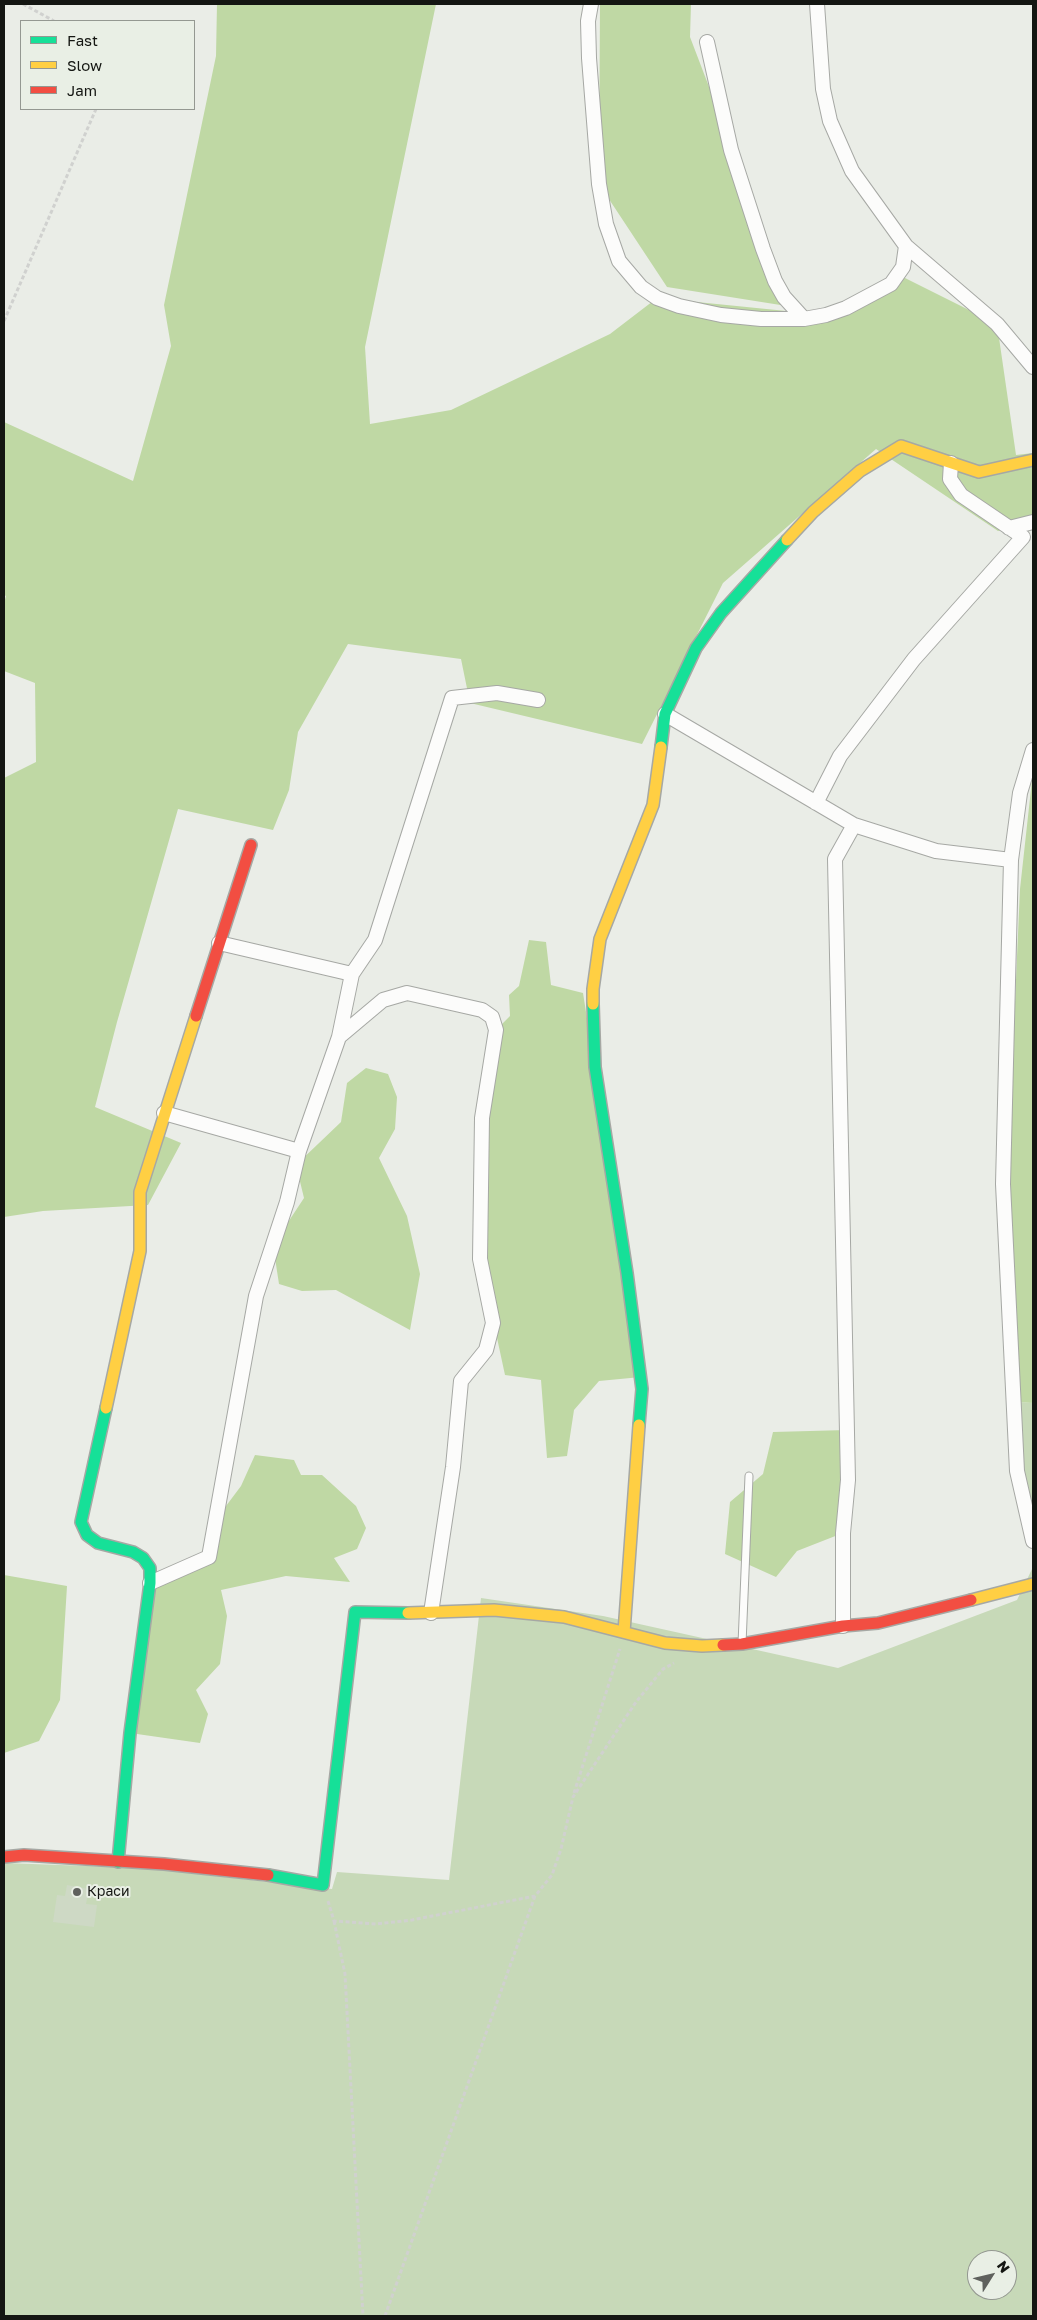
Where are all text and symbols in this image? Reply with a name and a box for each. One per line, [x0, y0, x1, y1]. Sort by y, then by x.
legend [20, 20, 195, 110]
text: Fast [67, 31, 98, 49]
text: Slow [67, 56, 102, 74]
text: Jam [67, 81, 97, 99]
place label: Краси [87, 1884, 129, 1900]
marker: Краси [71, 1886, 83, 1898]
north arrow [967, 2250, 1017, 2300]
text: N [994, 2257, 1014, 2276]

